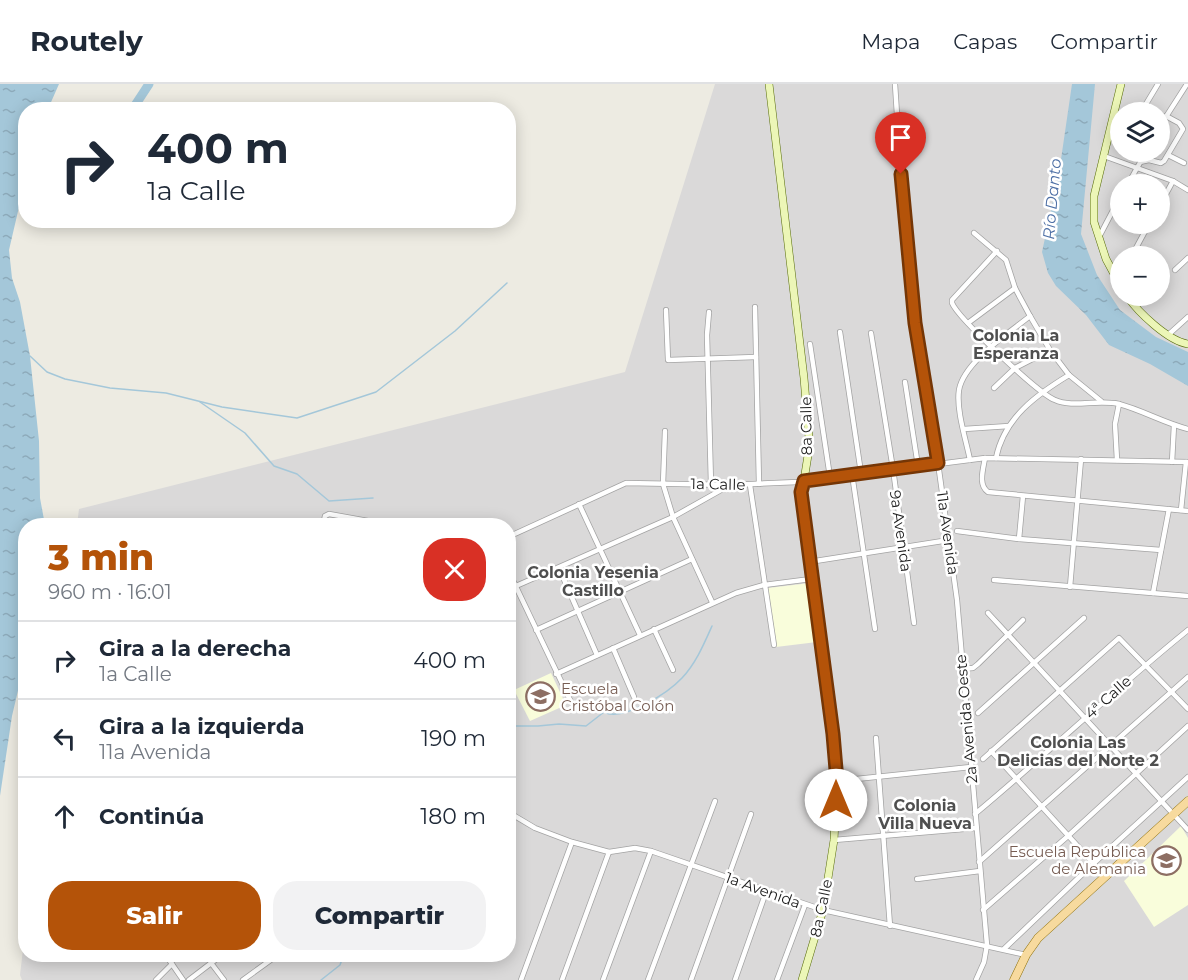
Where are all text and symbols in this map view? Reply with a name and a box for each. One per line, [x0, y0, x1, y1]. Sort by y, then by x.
text: Routely [30, 24, 143, 58]
text: Mapa [861, 29, 920, 54]
text: Capas [953, 29, 1017, 54]
text: Compartir [1050, 29, 1158, 54]
map controls [1110, 102, 1170, 306]
button: layers [1110, 102, 1170, 162]
pin [875, 112, 926, 174]
icon: arrive [884, 121, 917, 154]
text: 400 m [147, 122, 289, 174]
icon: right [48, 126, 126, 204]
water label: Río Danto [1039, 158, 1065, 240]
text: 1a Calle [147, 174, 245, 207]
button: + [1110, 174, 1170, 234]
button: − [1110, 246, 1170, 306]
district label: Colonia La Esperanza [973, 326, 1059, 363]
street label: 8a Calle [796, 396, 816, 456]
street label: 1a Calle [690, 474, 746, 494]
street label: 9a Avenida [886, 489, 916, 573]
street label: 11a Avenida [933, 490, 963, 576]
text: 3 min [48, 535, 154, 579]
button: close [423, 538, 486, 601]
district label: Colonia Yesenia Castillo [527, 563, 659, 600]
text: 960 m · 16:01 [48, 580, 172, 604]
text: Gira a la derecha [99, 635, 291, 662]
icon: right [48, 644, 81, 677]
text: 400 m [413, 647, 486, 674]
street label: 2a Avenida Oeste [951, 654, 981, 784]
text: 1a Calle [99, 662, 172, 686]
street label: 4ª Calle [1081, 671, 1135, 723]
place label: Escuela Cristóbal Colón [561, 679, 674, 715]
school or university icon: Escuela Cristóbal Colón [524, 681, 556, 713]
text: Gira a la izquierda [99, 713, 305, 740]
icon: left [48, 722, 81, 755]
text: 190 m [421, 725, 486, 752]
district label: Colonia Las Delicias del Norte 2 [997, 733, 1159, 770]
text: 11a Avenida [99, 740, 211, 764]
position arrow [804, 768, 868, 832]
district label: Colonia Villa Nueva [877, 796, 972, 833]
icon: ahead [48, 800, 81, 833]
text: Continúa [99, 803, 204, 830]
text: 180 m [420, 803, 486, 830]
place label: Escuela República de Alemania [1009, 842, 1146, 878]
school or university icon: Escuela República de Alemania [1151, 844, 1183, 876]
street label: 1a Avenida [723, 868, 803, 912]
street label: 8a Calle [806, 877, 836, 939]
button: Salir [48, 881, 261, 950]
button: Compartir [273, 881, 486, 950]

